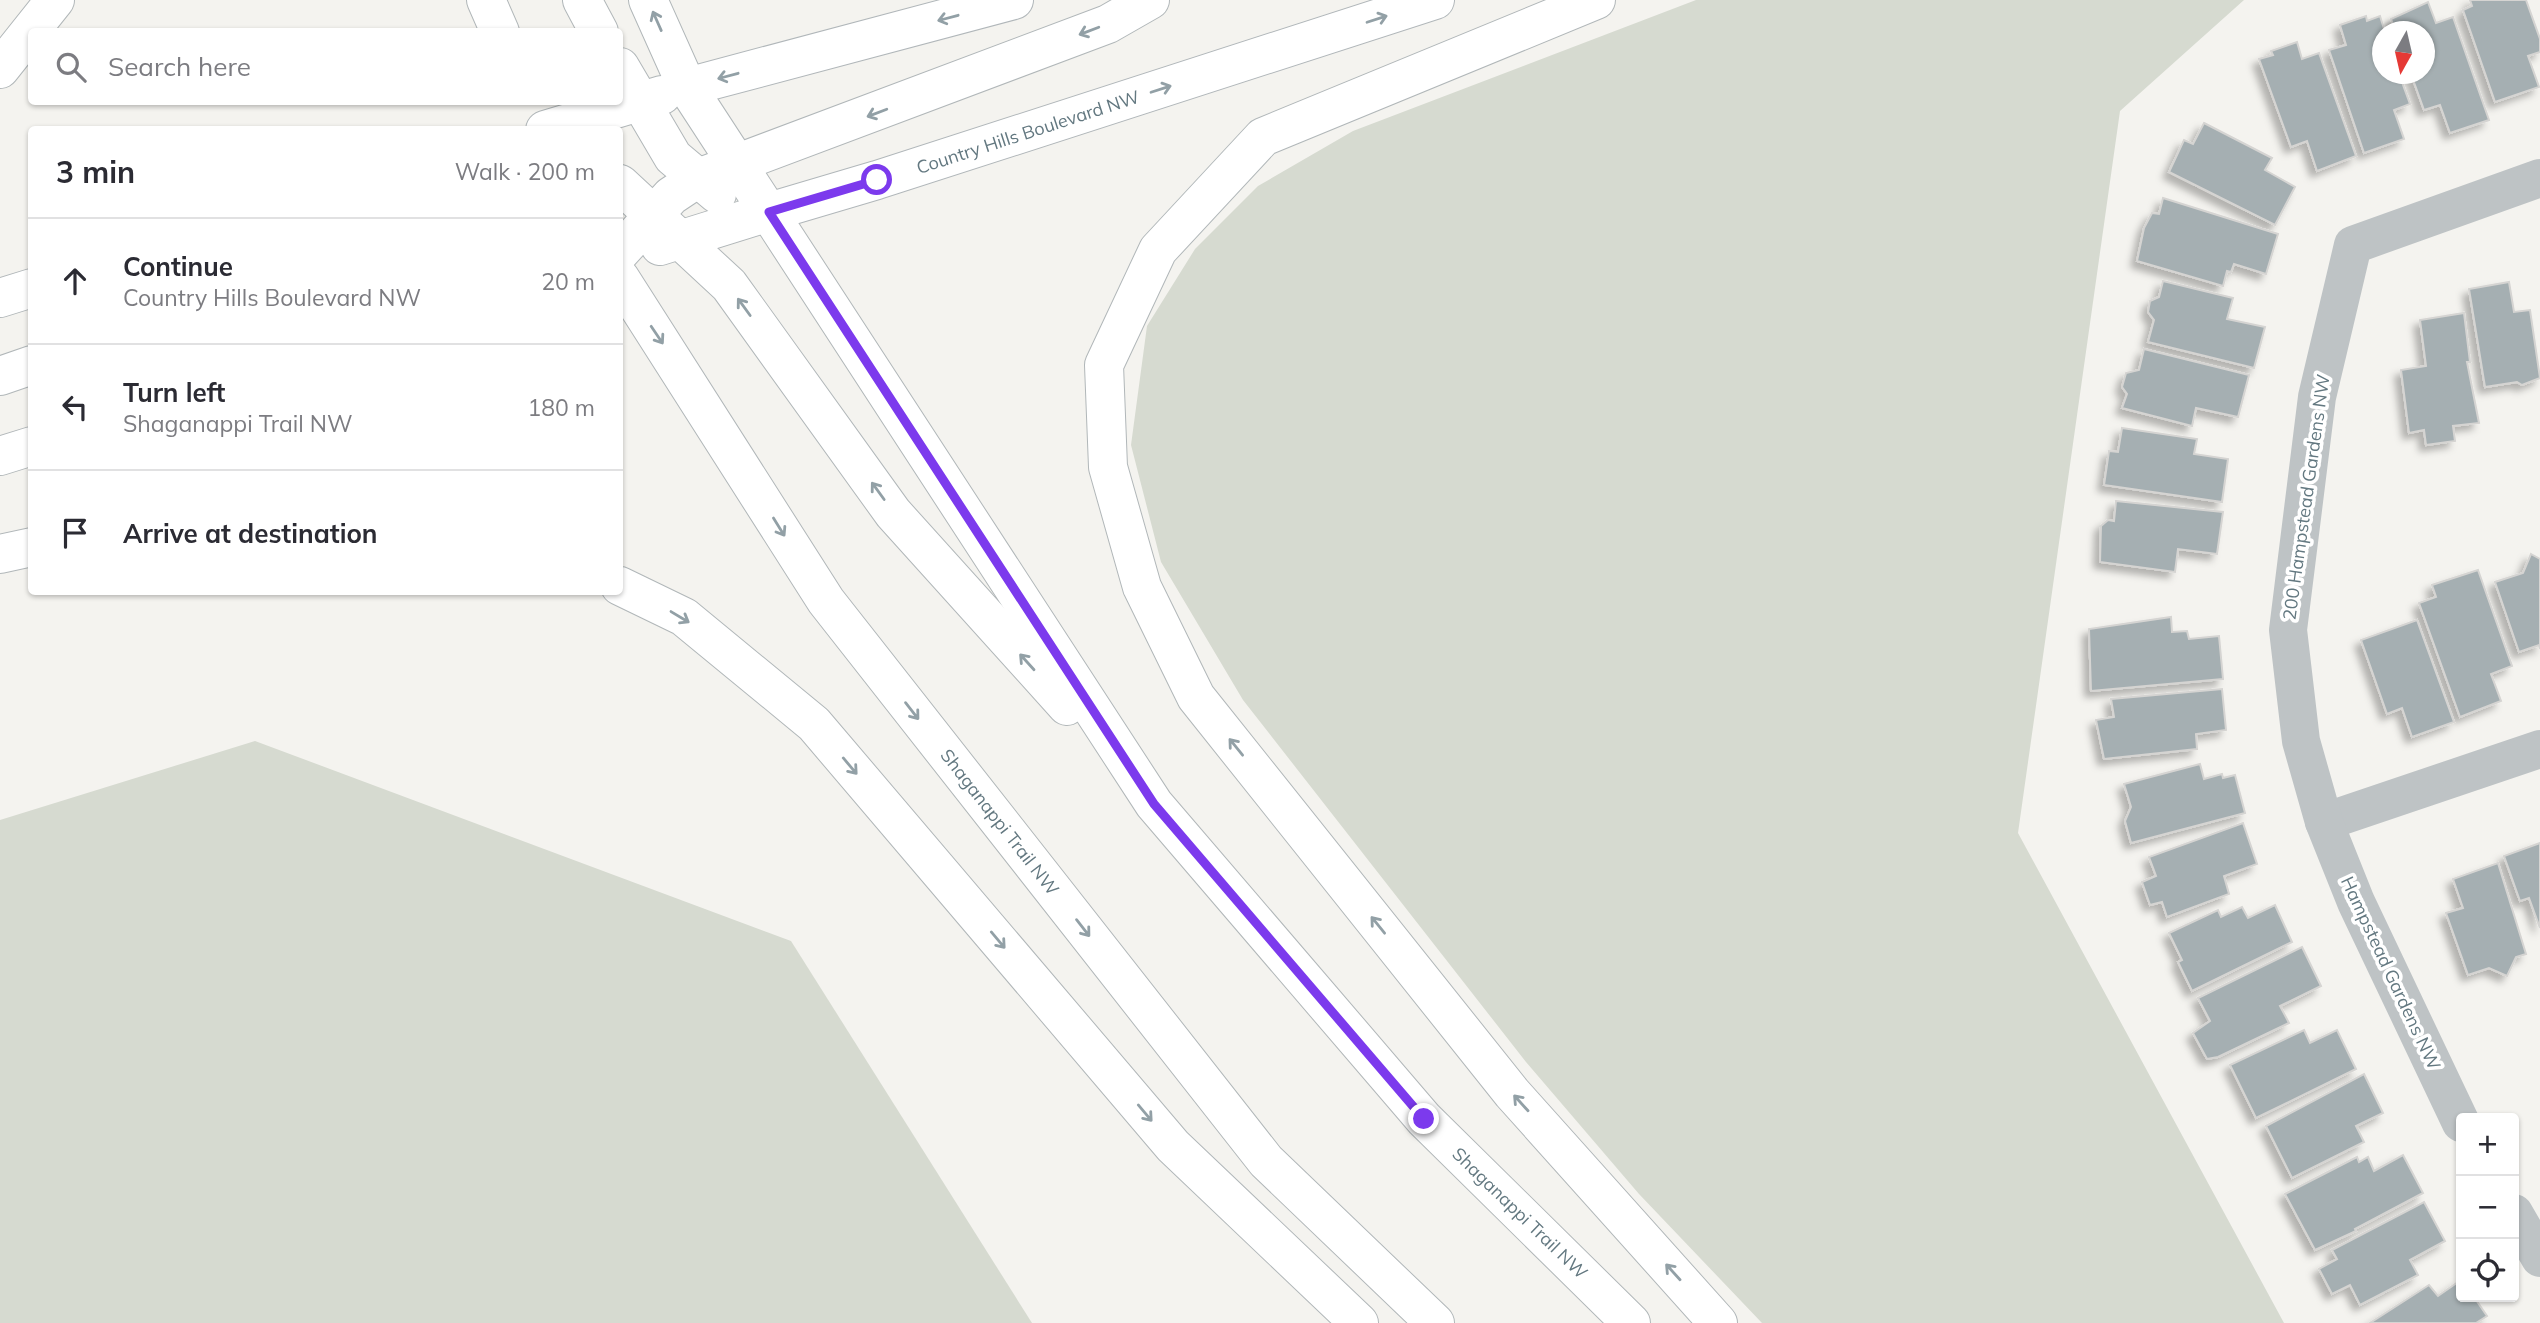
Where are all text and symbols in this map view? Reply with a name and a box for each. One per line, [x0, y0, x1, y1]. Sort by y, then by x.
one-way arrow [650, 11, 664, 32]
one-way arrow [1366, 11, 1388, 24]
one-way arrow [937, 12, 959, 25]
north arrow [2372, 21, 2435, 84]
one-way arrow [1079, 26, 1101, 39]
search box [28, 28, 623, 105]
icon: search [52, 48, 90, 86]
text: Search here [108, 50, 251, 83]
one-way arrow [717, 70, 740, 83]
one-way arrow [1149, 81, 1171, 94]
street label: Country Hills Boulevard NW [914, 85, 1142, 179]
one-way arrow [866, 107, 888, 120]
text: 3 min [56, 153, 135, 191]
text: Walk · 200 m [455, 157, 595, 186]
route start [861, 164, 892, 195]
text: Continue [123, 250, 233, 283]
icon: ahead [56, 262, 94, 300]
text: 20 m [541, 267, 595, 296]
text: Country Hills Boulevard NW [123, 283, 421, 312]
one-way arrow [737, 298, 752, 317]
one-way arrow [651, 324, 665, 344]
street label: 200 Hampstead Gardens NW [2277, 373, 2335, 621]
text: Turn left [123, 376, 225, 409]
icon: left [56, 388, 94, 426]
text: 180 m [527, 393, 595, 422]
text: Shaganappi Trail NW [123, 409, 353, 438]
one-way arrow [870, 482, 885, 501]
icon: arrive [56, 514, 94, 552]
one-way arrow [773, 516, 787, 536]
text: Arrive at destination [123, 517, 378, 550]
one-way arrow [670, 610, 690, 624]
one-way arrow [1019, 654, 1035, 672]
one-way arrow [905, 701, 920, 719]
one-way arrow [1229, 739, 1244, 757]
street label: Shaganappi Trail NW [936, 744, 1064, 900]
one-way arrow [842, 757, 858, 775]
street label: Hampstead Gardens NW [2336, 873, 2446, 1073]
one-way arrow [1371, 917, 1386, 935]
one-way arrow [1076, 919, 1091, 937]
one-way arrow [990, 930, 1006, 948]
one-way arrow [1513, 1094, 1529, 1112]
route end [1408, 1103, 1439, 1134]
one-way arrow [1137, 1104, 1153, 1122]
map controls [2456, 1113, 2519, 1302]
button: + [2456, 1113, 2519, 1176]
street label: Shaganappi Trail NW [1447, 1142, 1593, 1284]
button: − [2456, 1176, 2519, 1239]
button: locate [2456, 1239, 2519, 1302]
one-way arrow [1664, 1264, 1681, 1281]

